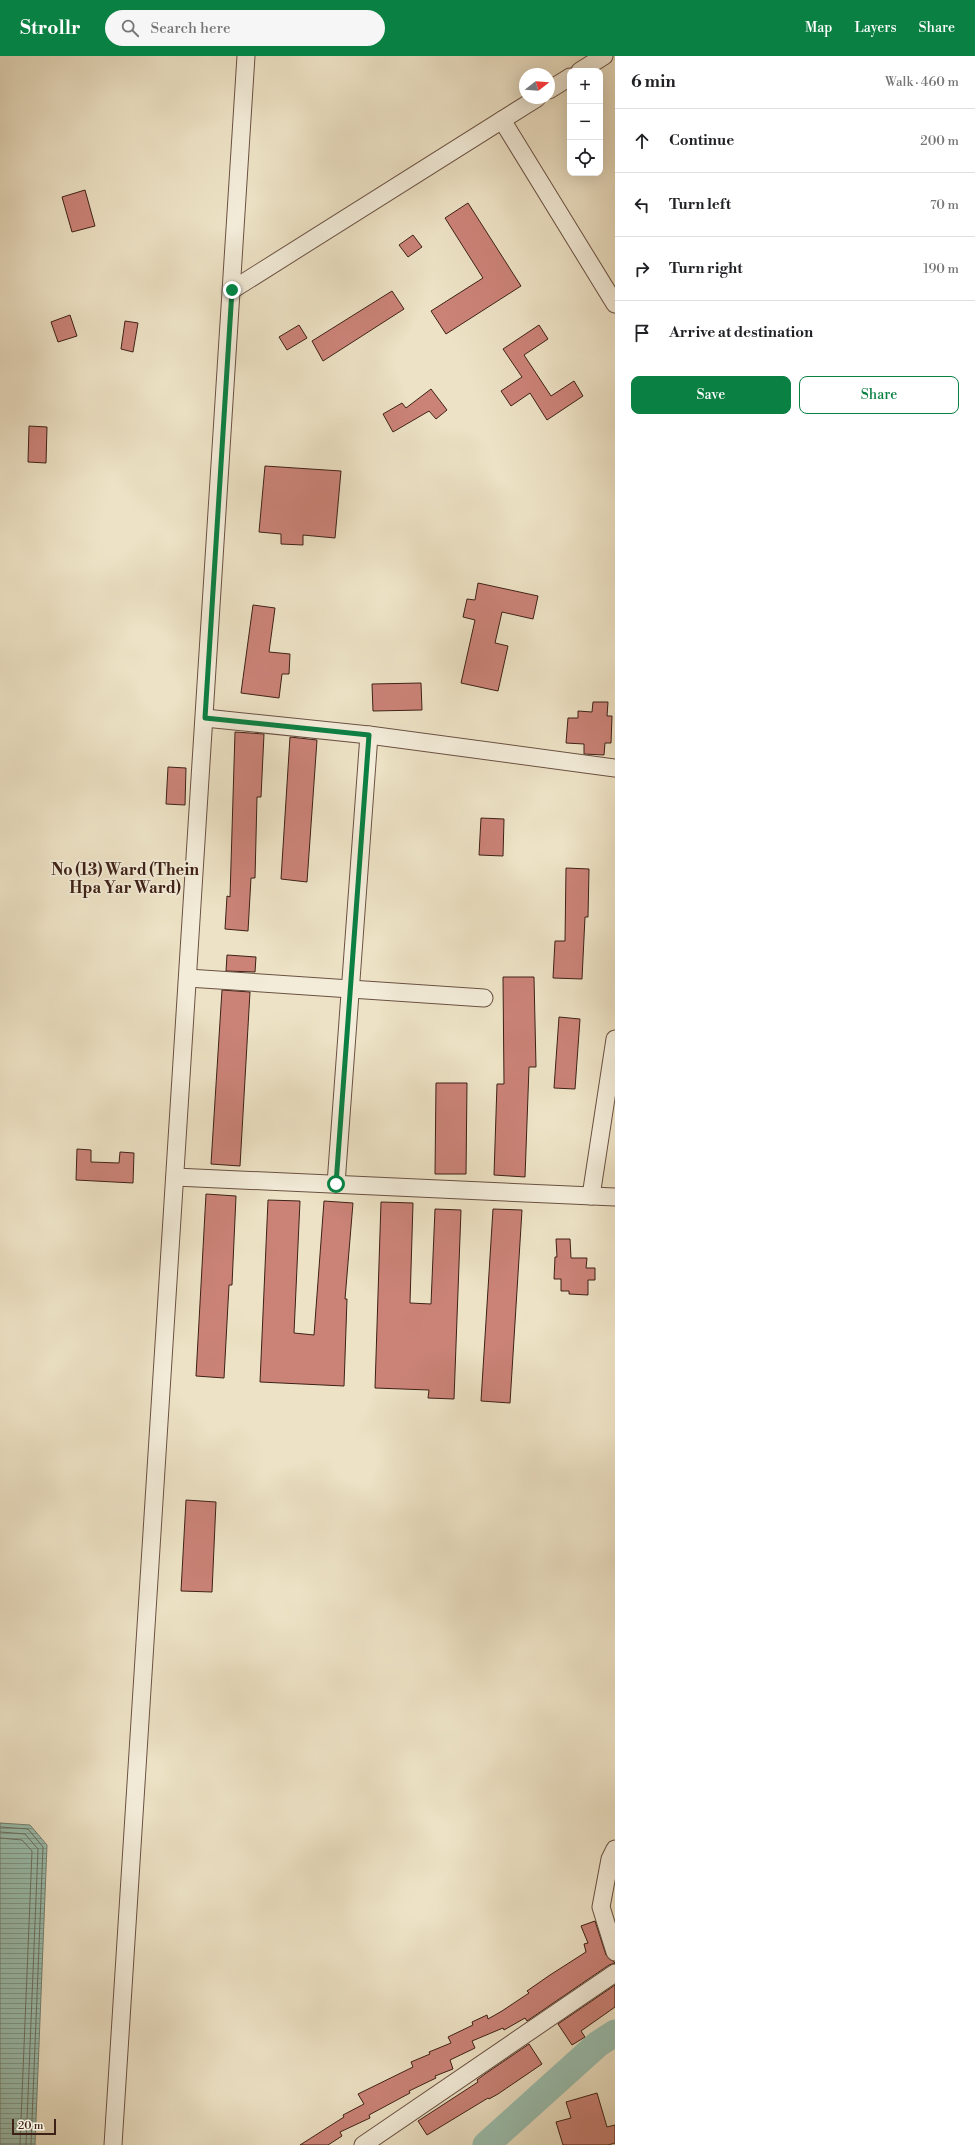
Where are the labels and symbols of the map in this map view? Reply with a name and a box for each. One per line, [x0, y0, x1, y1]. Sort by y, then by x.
north arrow [519, 68, 555, 104]
route end [223, 281, 241, 299]
district label: No (13) Ward (Thein Hpa Yar Ward) [51, 860, 199, 898]
route start [327, 1175, 345, 1193]
scale bar [12, 2117, 56, 2136]

